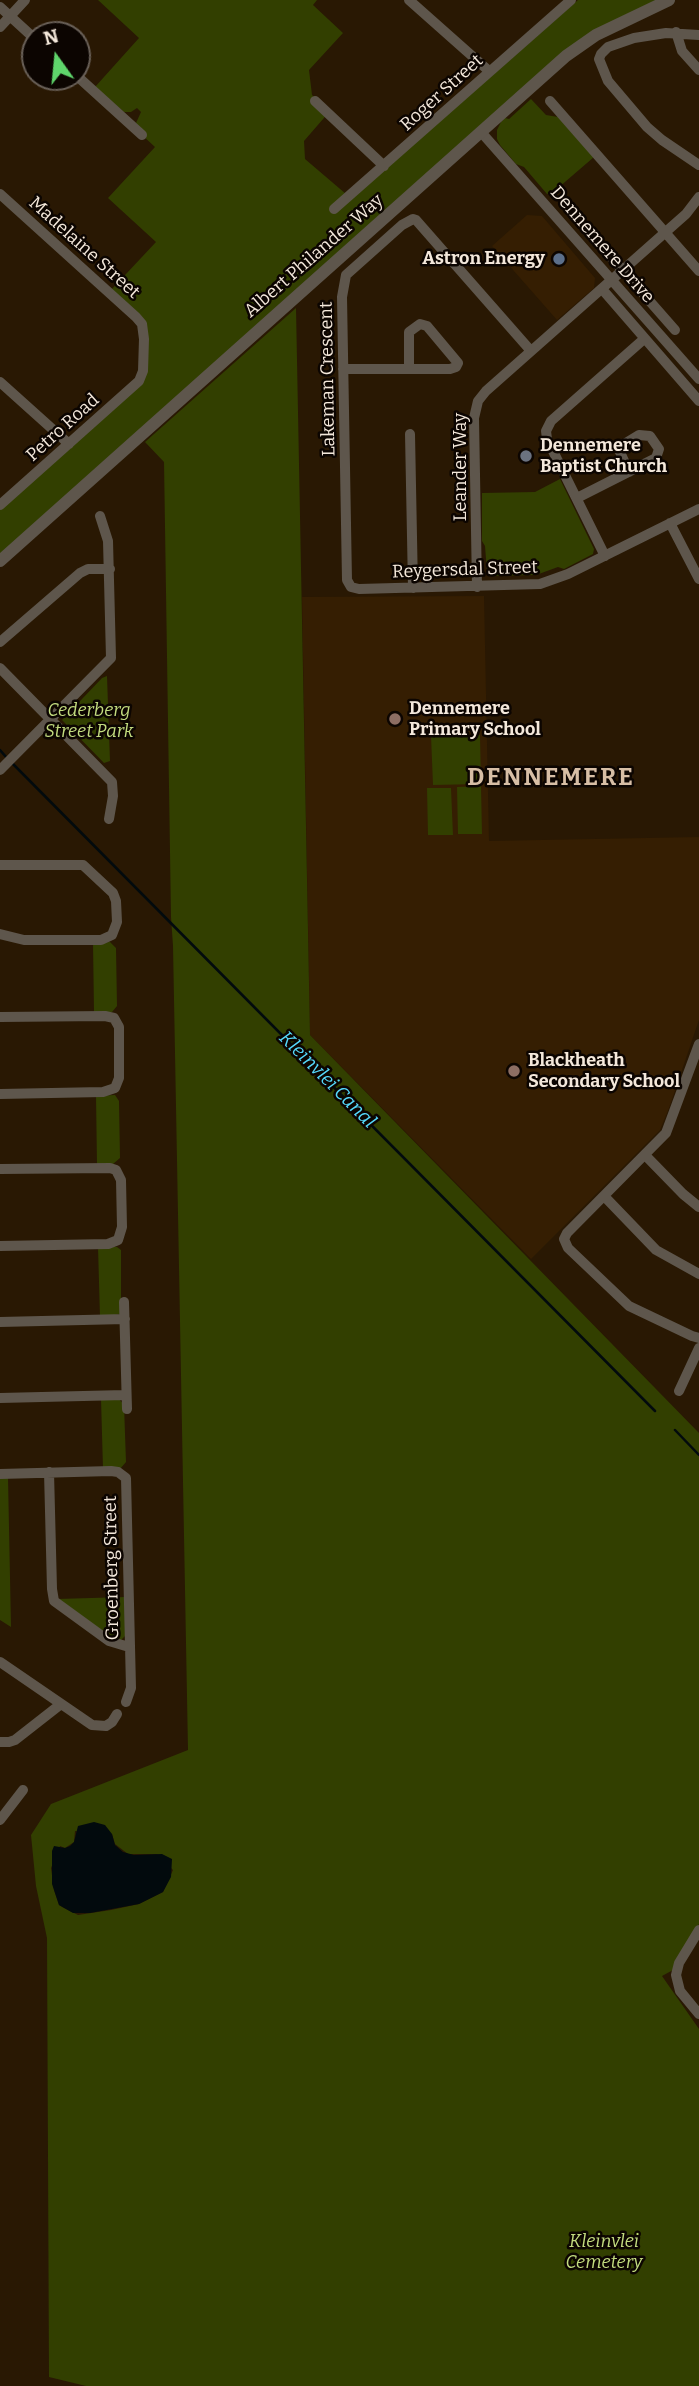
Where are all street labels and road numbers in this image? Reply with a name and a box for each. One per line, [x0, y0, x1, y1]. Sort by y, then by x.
street label: Roger Street [396, 50, 488, 136]
street label: Dennemere Drive [545, 182, 659, 308]
street label: Albert Philander Way [240, 190, 388, 322]
street label: Madelaine Street [24, 192, 144, 304]
street label: Lakeman Crescent [316, 301, 340, 457]
street label: Petro Road [22, 390, 104, 466]
street label: Leander Way [450, 413, 472, 521]
street label: Reygersdal Street [392, 557, 538, 583]
street label: Groenberg Street [100, 1495, 124, 1641]

